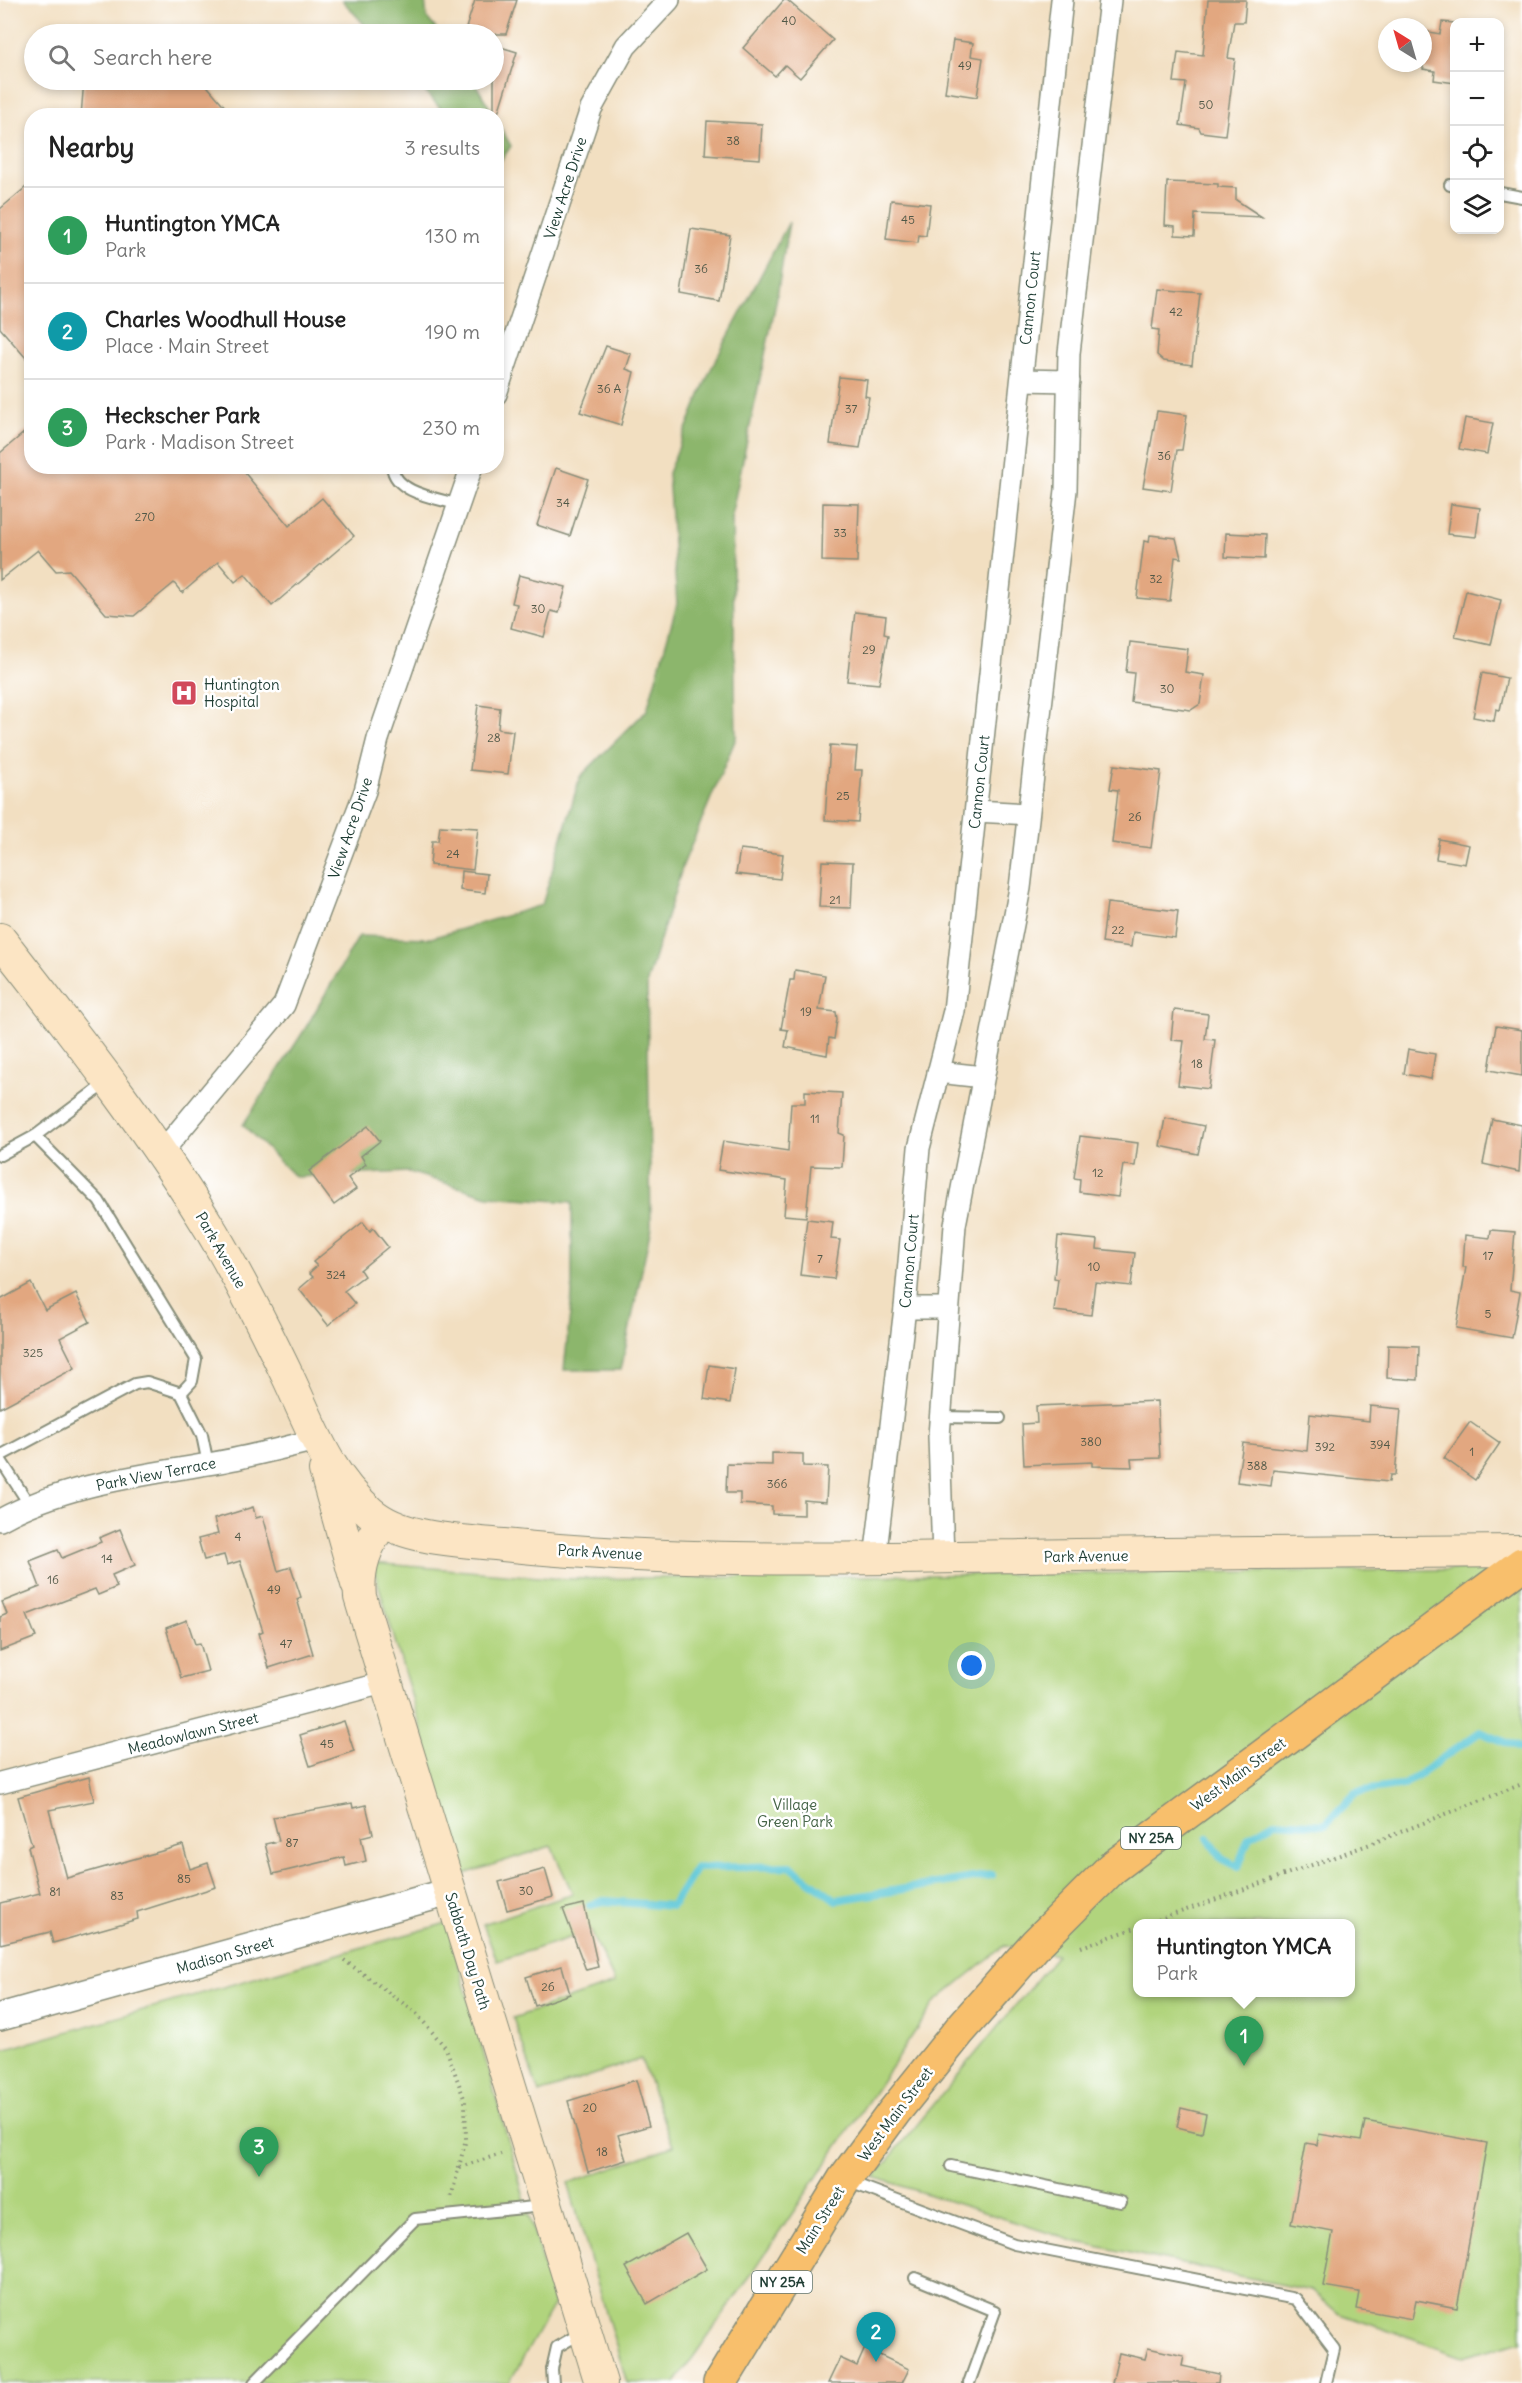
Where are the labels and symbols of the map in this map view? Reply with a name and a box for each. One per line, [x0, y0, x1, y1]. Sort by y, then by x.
house number: 40 [782, 13, 797, 28]
north arrow [1378, 18, 1432, 72]
house number: 49 [958, 58, 972, 73]
house number: 50 [1199, 97, 1214, 112]
house number: 38 [726, 133, 740, 148]
street label: View Acre Drive [540, 135, 590, 241]
house number: 45 [901, 212, 915, 227]
street label: Cannon Court [1016, 250, 1044, 346]
house number: 36 [694, 261, 708, 276]
house number: 42 [1169, 304, 1183, 319]
house number: 36 A [597, 381, 621, 396]
house number: 37 [845, 401, 857, 416]
house number: 36 [1157, 448, 1171, 463]
house number: 34 [556, 495, 570, 510]
house number: 270 [135, 509, 155, 524]
house number: 33 [833, 525, 847, 540]
house number: 32 [1149, 571, 1163, 586]
house number: 30 [531, 601, 545, 616]
house number: 29 [862, 642, 876, 657]
place label: Huntington Hospital [204, 675, 280, 711]
hospital icon: Huntington Hospital [169, 678, 199, 708]
house number: 30 [1160, 681, 1174, 696]
house number: 28 [487, 730, 501, 745]
street label: Cannon Court [965, 734, 993, 830]
street label: View Acre Drive [324, 775, 376, 881]
house number: 25 [836, 788, 850, 803]
house number: 26 [1128, 809, 1142, 824]
house number: 24 [446, 846, 460, 861]
house number: 21 [829, 892, 841, 907]
house number: 22 [1111, 922, 1125, 937]
house number: 19 [800, 1004, 812, 1019]
house number: 18 [1191, 1056, 1203, 1071]
house number: 11 [810, 1111, 820, 1126]
house number: 12 [1092, 1165, 1104, 1180]
street label: Park Avenue [192, 1209, 250, 1291]
street label: Cannon Court [895, 1213, 923, 1309]
house number: 17 [1483, 1248, 1493, 1263]
house number: 7 [817, 1251, 823, 1266]
house number: 10 [1088, 1259, 1100, 1274]
house number: 324 [326, 1267, 346, 1282]
house number: 5 [1485, 1306, 1492, 1321]
house number: 325 [23, 1345, 43, 1360]
house number: 380 [1080, 1434, 1102, 1449]
house number: 394 [1370, 1437, 1390, 1452]
house number: 392 [1315, 1439, 1336, 1454]
house number: 1 [1470, 1444, 1474, 1459]
street label: Park View Terrace [94, 1453, 218, 1495]
house number: 388 [1247, 1458, 1267, 1473]
house number: 366 [767, 1476, 787, 1491]
house number: 4 [235, 1529, 242, 1544]
street label: Park Avenue [557, 1540, 643, 1564]
street label: Park Avenue [1043, 1546, 1129, 1566]
house number: 14 [101, 1551, 113, 1566]
house number: 16 [47, 1572, 59, 1587]
house number: 49 [267, 1582, 281, 1597]
house number: 47 [280, 1636, 292, 1651]
your location [957, 1651, 986, 1680]
street label: Meadowlawn Street [126, 1708, 260, 1758]
street label: West Main Street [1187, 1733, 1289, 1815]
house number: 45 [320, 1736, 334, 1751]
park label: Village Green Park [757, 1795, 833, 1831]
road number: NY 25A [1121, 1827, 1181, 1849]
house number: 87 [286, 1835, 299, 1850]
house number: 85 [177, 1871, 191, 1886]
house number: 30 [519, 1883, 533, 1898]
house number: 81 [49, 1884, 61, 1899]
house number: 83 [110, 1888, 124, 1903]
street label: Sabbath Day Path [441, 1890, 495, 2012]
street label: Madison Street [174, 1932, 276, 1978]
house number: 26 [541, 1979, 555, 1994]
pin: 1 [1224, 2016, 1264, 2066]
street label: West Main Street [853, 2063, 937, 2165]
house number: 20 [583, 2100, 597, 2115]
pin: 3 [240, 2128, 278, 2177]
house number: 18 [596, 2144, 608, 2159]
street label: Main Street [792, 2183, 848, 2257]
road number: NY 25A [752, 2271, 812, 2293]
pin: 2 [856, 2312, 896, 2362]

